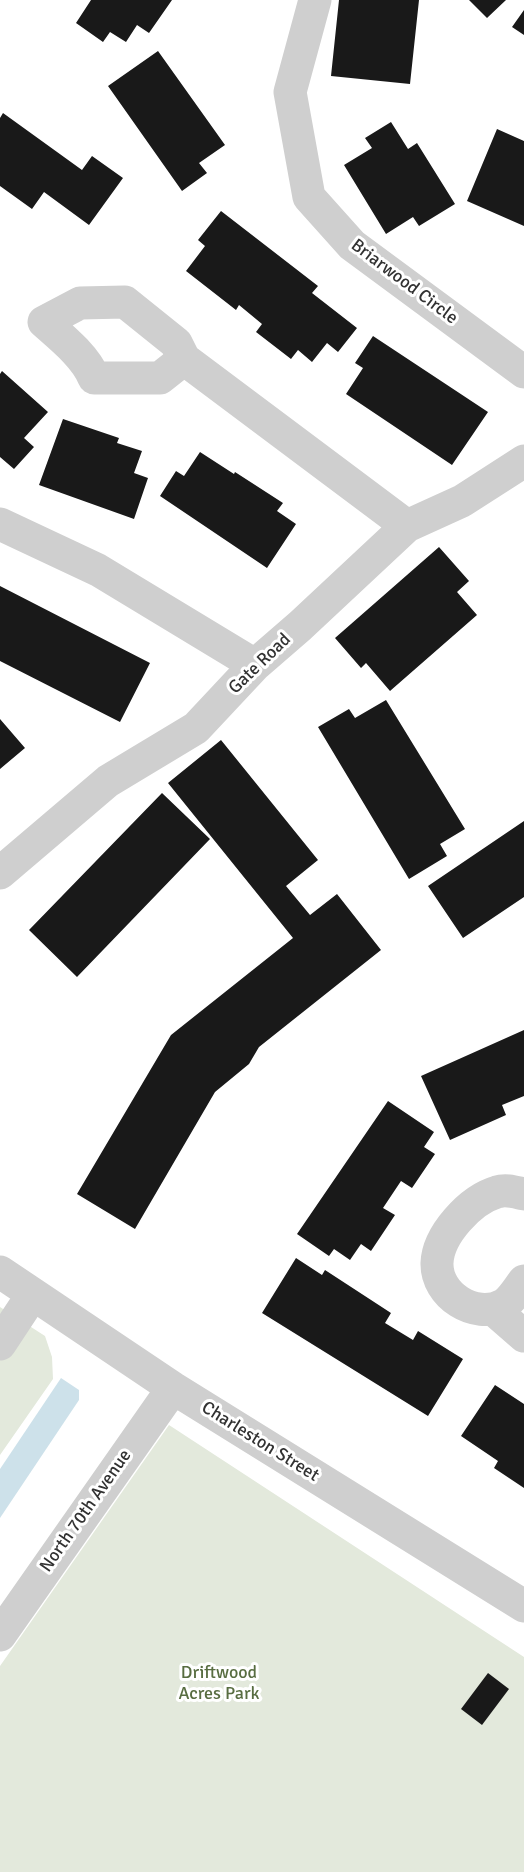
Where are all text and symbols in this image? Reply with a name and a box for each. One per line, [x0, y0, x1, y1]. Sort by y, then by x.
street label: Briarwood Circle [346, 235, 462, 329]
street label: Gate Road [224, 629, 296, 699]
street label: Charleston Street [197, 1397, 323, 1487]
street label: North 70th Avenue [36, 1446, 136, 1576]
park label: Driftwood Acres Park [178, 1662, 260, 1704]

